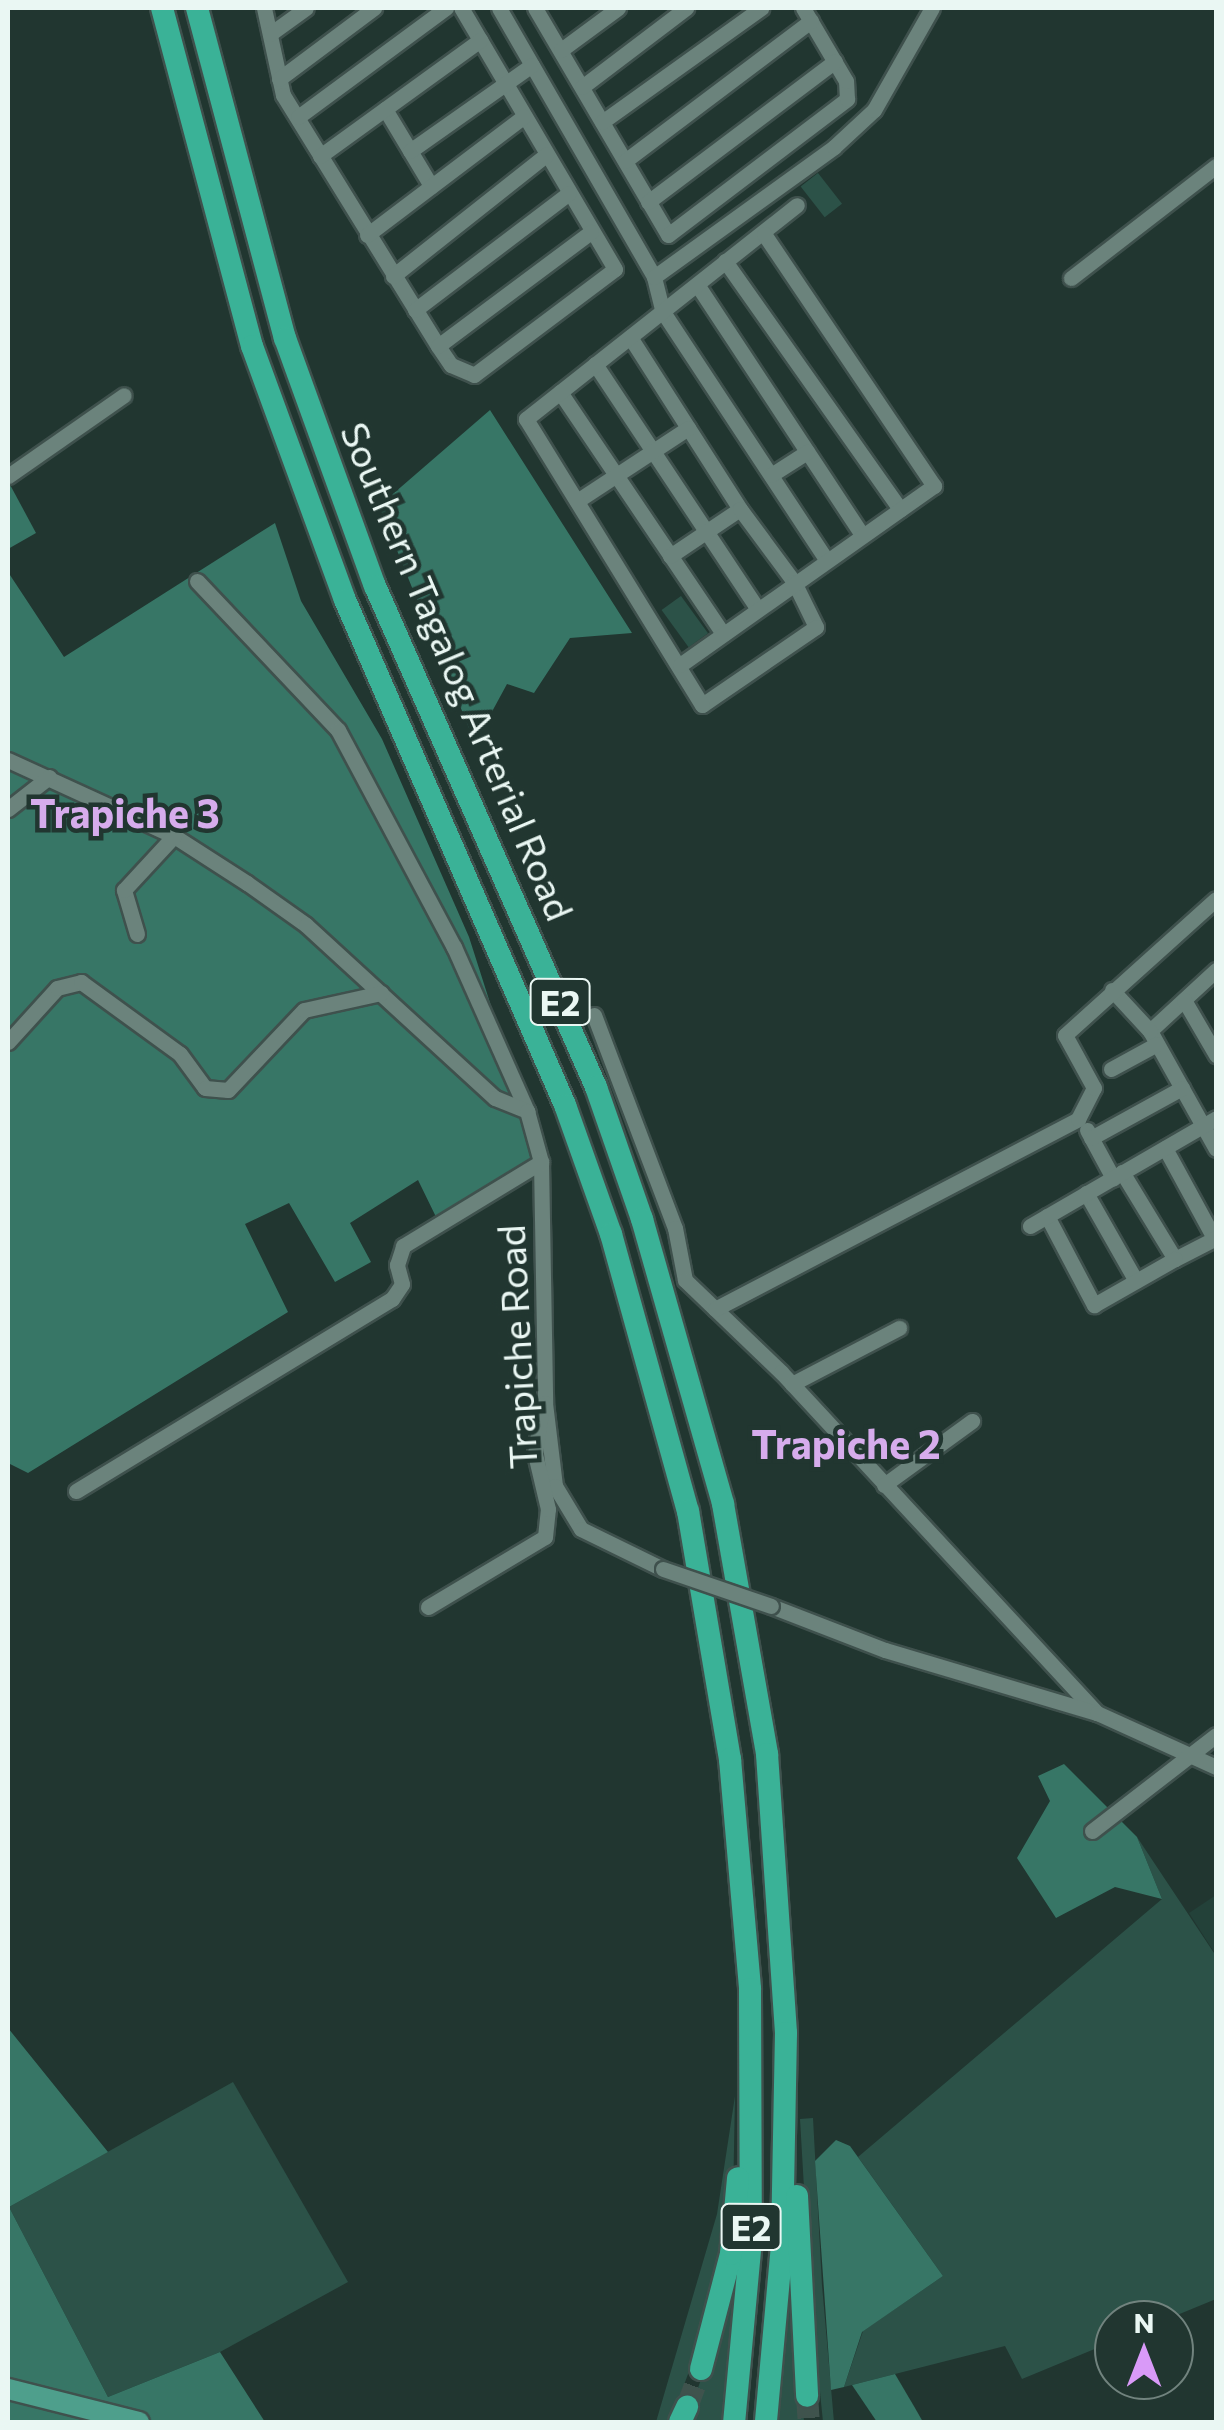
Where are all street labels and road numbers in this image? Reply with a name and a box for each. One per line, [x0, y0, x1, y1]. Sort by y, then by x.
street label: Southern Tagalog Arterial Road [332, 415, 584, 927]
road number: E2 [528, 972, 592, 1032]
street label: Trapiche Road [487, 1224, 545, 1470]
road number: E2 [718, 2197, 784, 2257]

